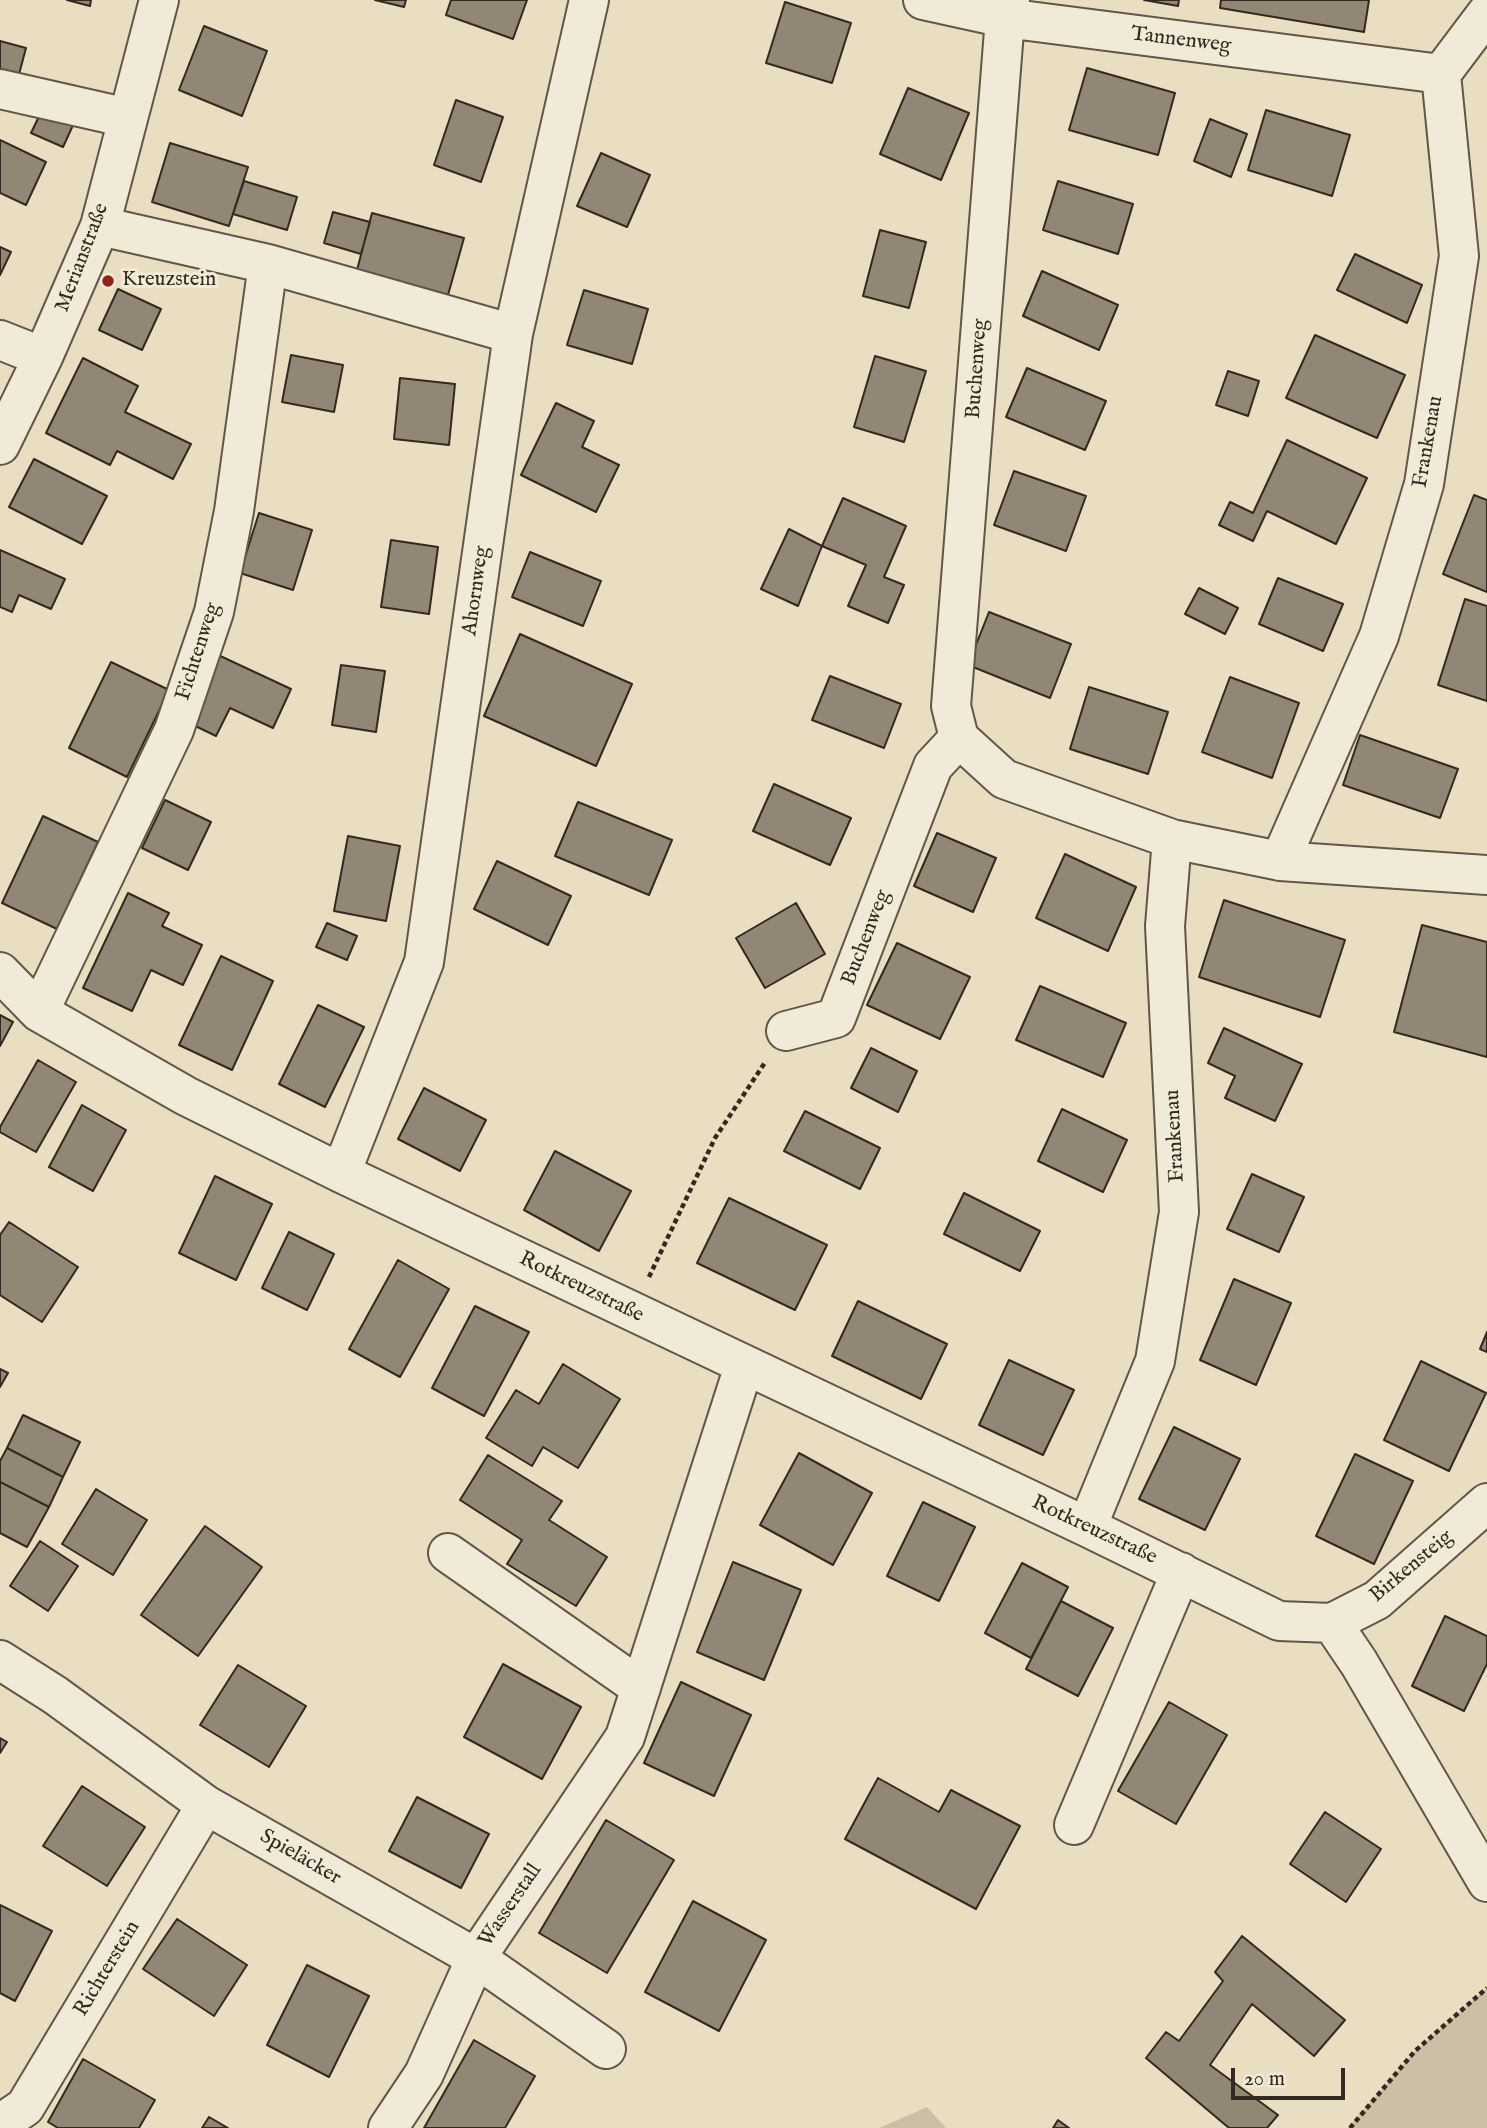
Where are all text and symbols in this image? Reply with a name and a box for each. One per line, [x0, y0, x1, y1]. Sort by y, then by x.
street label: Tannenweg [1130, 22, 1232, 60]
street label: Merianstraße [51, 200, 115, 316]
place label: Kreuzstein [122, 268, 216, 294]
marker: Kreuzstein [100, 273, 116, 289]
street label: Buchenweg [962, 318, 994, 420]
street label: Frankenau [1409, 394, 1449, 490]
street label: Ahornweg [458, 545, 496, 637]
street label: Fichtenweg [171, 600, 227, 704]
street label: Buchenweg [837, 887, 897, 989]
street label: Frankenau [1161, 1089, 1191, 1183]
street label: Rotkreuzstraße [515, 1247, 647, 1329]
street label: Rotkreuzstraße [1027, 1491, 1161, 1571]
street label: Birkensteig [1365, 1525, 1459, 1609]
street label: Spieläcker [255, 1825, 345, 1891]
street label: Wasserstall [474, 1860, 548, 1952]
street label: Richterstein [70, 1917, 146, 2021]
scale bar [1235, 2054, 1349, 2098]
text: 20 m [1244, 2066, 1285, 2093]

